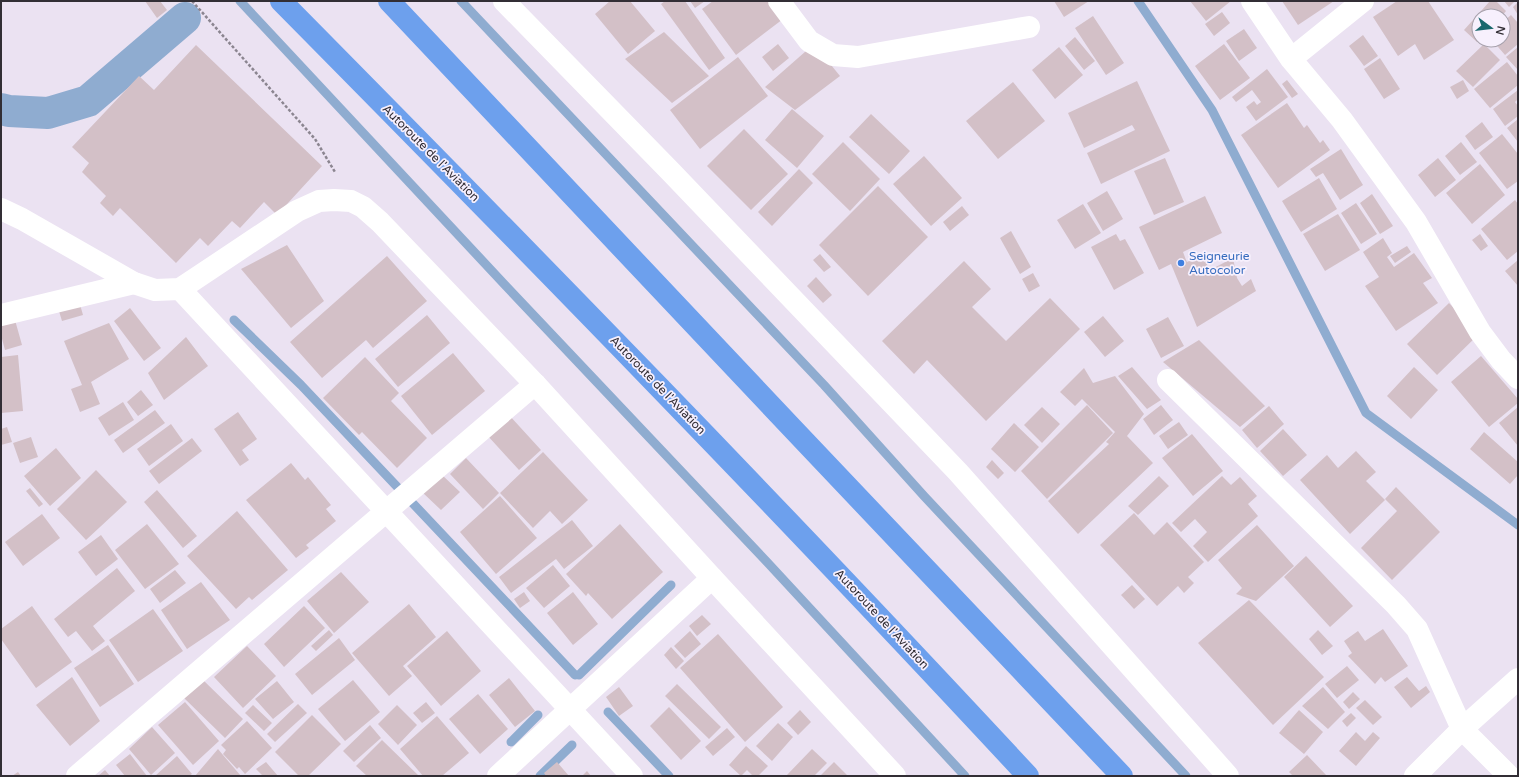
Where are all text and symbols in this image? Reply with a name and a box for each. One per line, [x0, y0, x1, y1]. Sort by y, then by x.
north arrow [1471, 8, 1511, 48]
text: N [1493, 25, 1508, 36]
street label: Autoroute de l'Aviation [380, 102, 482, 204]
place label: Seigneurie Autocolor [1189, 249, 1250, 277]
marker: Seigneurie Autocolor [1176, 258, 1186, 268]
street label: Autoroute de l'Aviation [607, 333, 709, 437]
street label: Autoroute de l'Aviation [832, 566, 932, 672]

